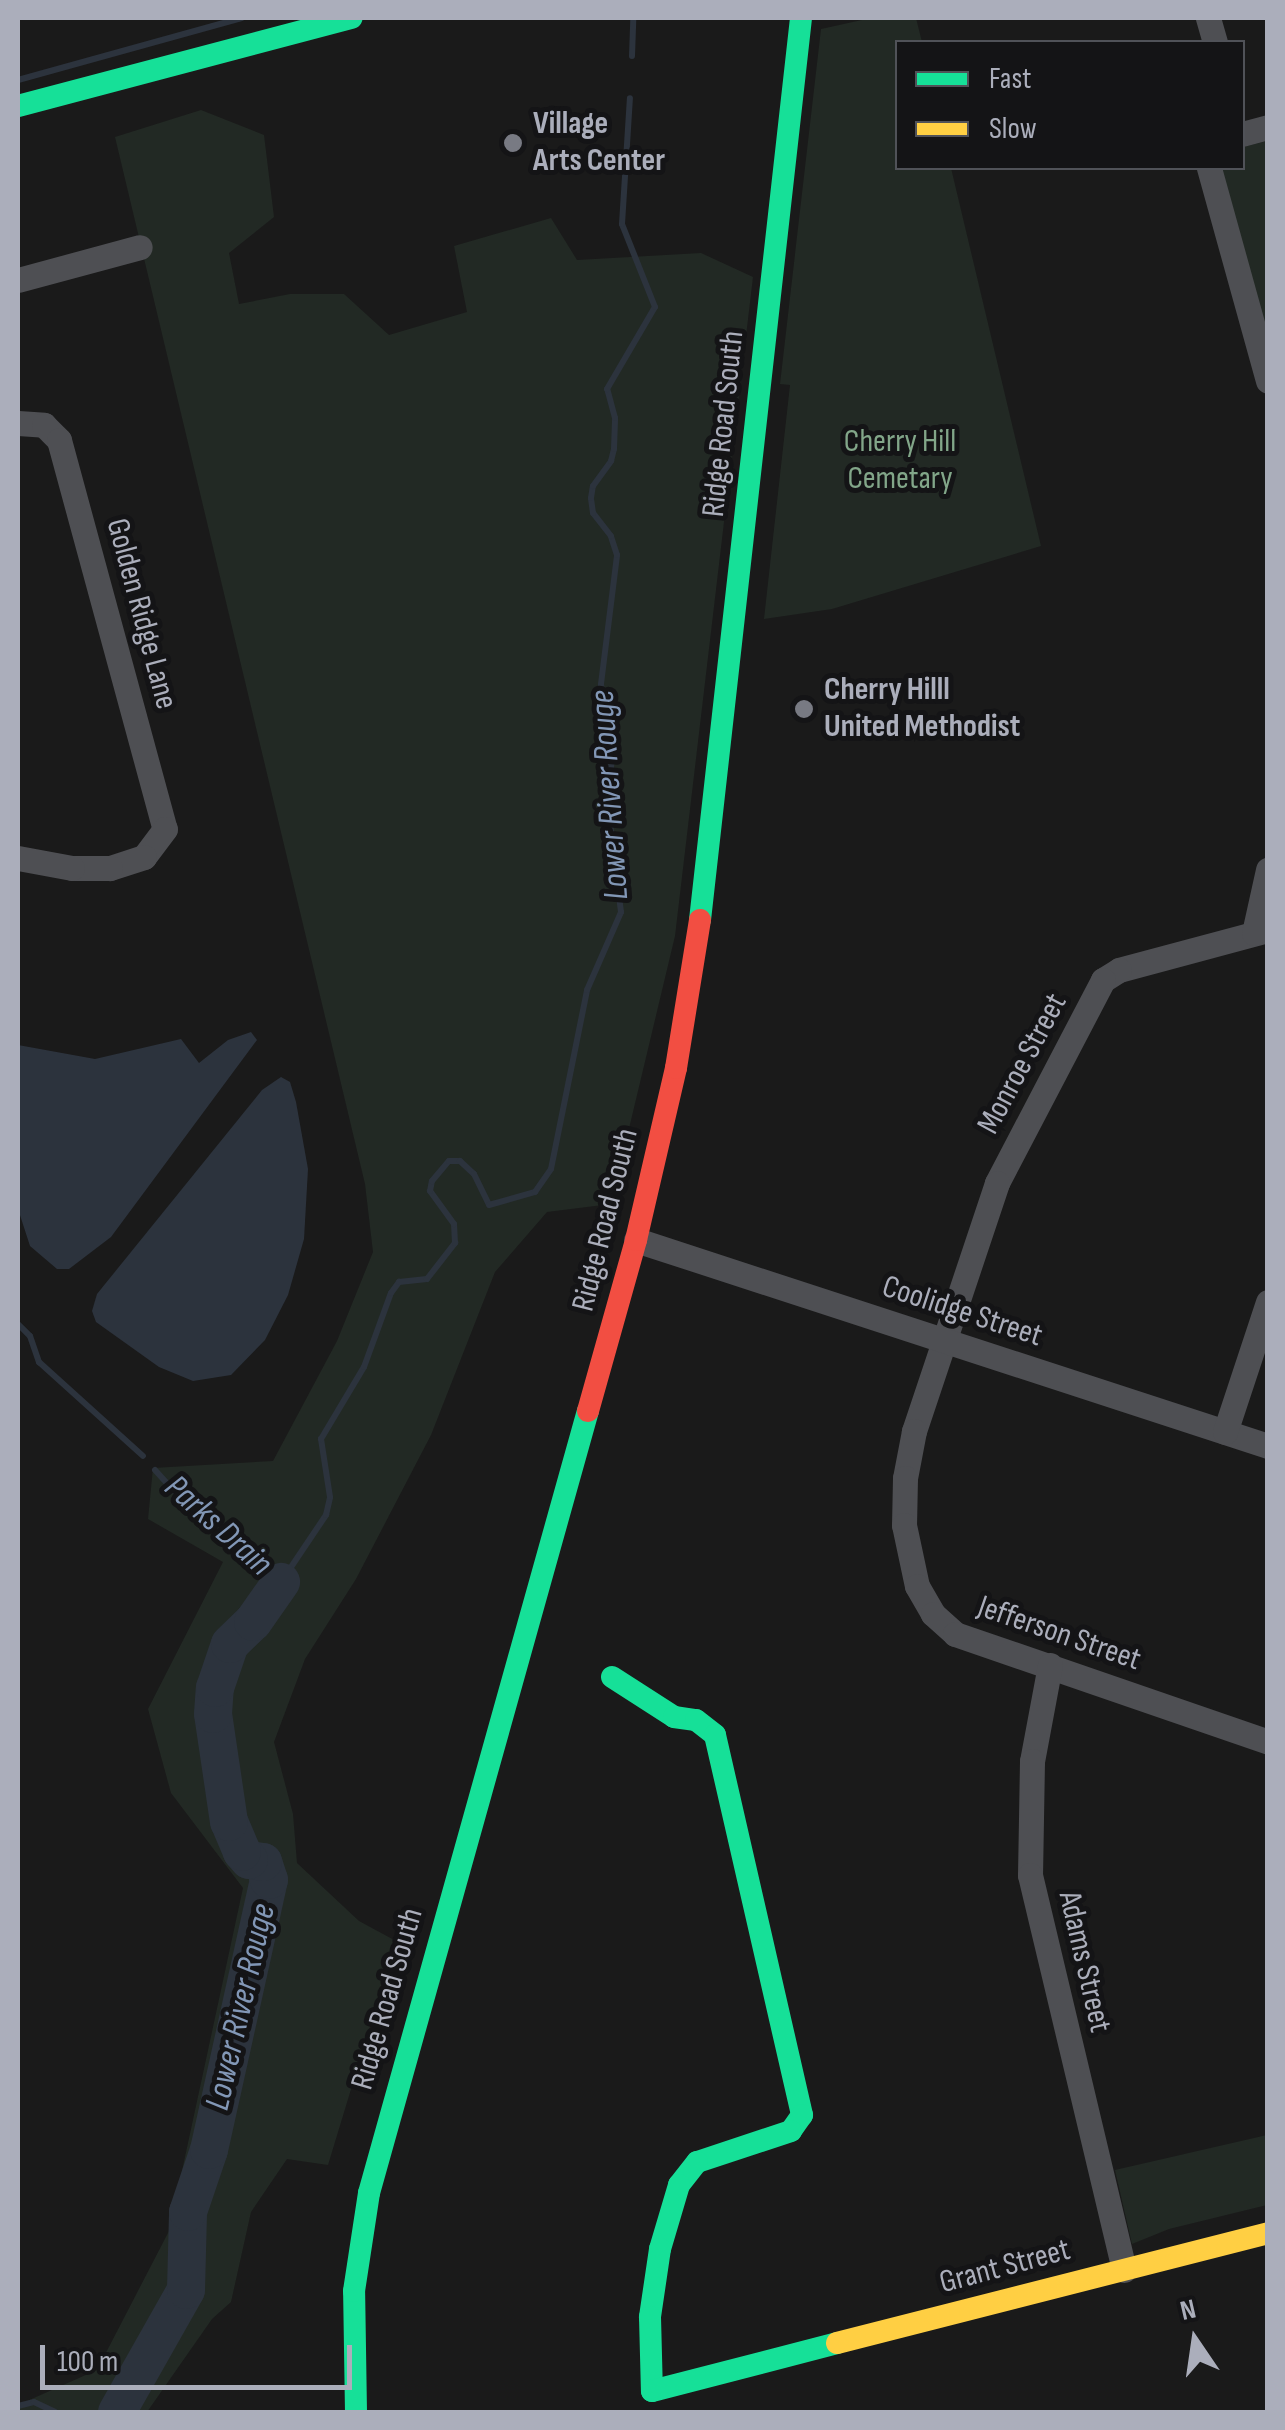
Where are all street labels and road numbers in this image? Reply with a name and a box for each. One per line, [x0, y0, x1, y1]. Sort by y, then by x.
street label: Ridge Road South [695, 329, 753, 519]
street label: Golden Ridge Lane [97, 515, 185, 713]
street label: Monroe Street [970, 987, 1076, 1141]
street label: Ridge Road South [565, 1125, 647, 1315]
street label: Coolidge Street [877, 1268, 1047, 1356]
street label: Jefferson Street [973, 1588, 1145, 1680]
street label: Adams Street [1049, 1888, 1119, 2036]
street label: Ridge Road South [344, 1904, 432, 2094]
street label: Grant Street [936, 2231, 1074, 2303]

